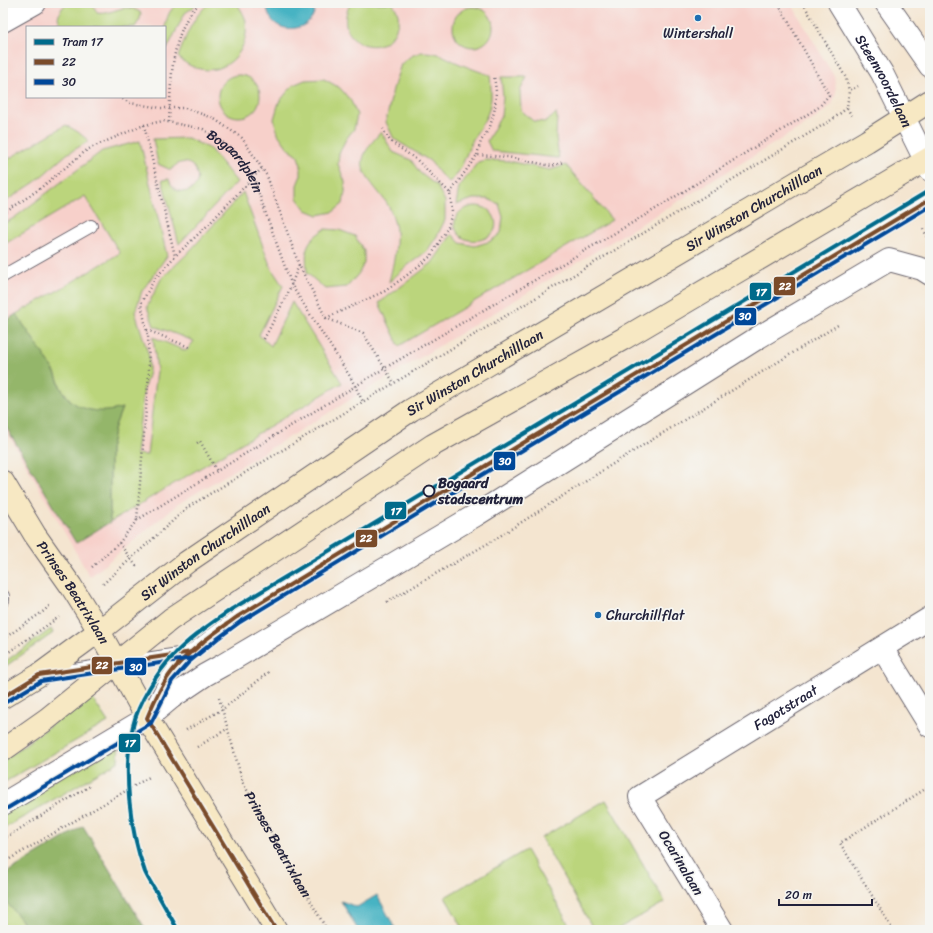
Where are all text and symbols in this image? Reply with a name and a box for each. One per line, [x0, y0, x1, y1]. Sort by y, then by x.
marker: Wintershall [693, 13, 703, 23]
place label: Wintershall [663, 21, 734, 46]
legend [26, 26, 166, 98]
street label: Steenvoordelaan [848, 29, 920, 132]
text: Tram 17 [62, 31, 104, 53]
text: 22 [62, 51, 76, 73]
text: 30 [62, 71, 77, 93]
street label: Bogaardplein [202, 122, 271, 197]
street label: Sir Winston Churchilllaan [680, 157, 827, 258]
line badge: 22 [773, 276, 796, 296]
text: 22 [778, 277, 792, 296]
line badge: 17 [749, 282, 772, 301]
text: 17 [756, 283, 768, 302]
line badge: 30 [734, 307, 757, 326]
text: 30 [738, 307, 752, 326]
street label: Sir Winston Churchilllaan [401, 322, 548, 423]
line badge: 30 [493, 451, 516, 471]
text: 30 [498, 452, 512, 471]
place label: Bogaard stadscentrum [437, 471, 524, 512]
marker: Bogaard stadscentrum [422, 484, 436, 498]
street label: Sir Winston Churchilllaan [134, 496, 276, 607]
line badge: 17 [384, 501, 407, 520]
text: 17 [391, 502, 403, 521]
line badge: 22 [355, 529, 378, 548]
text: 22 [359, 529, 373, 548]
street label: Prinses Beatrixlaan [30, 535, 117, 649]
place label: Churchillflat [606, 603, 686, 628]
marker: Churchillflat [593, 610, 603, 620]
line badge: 22 [91, 656, 113, 675]
text: 22 [95, 656, 109, 675]
line badge: 30 [124, 657, 147, 676]
text: 30 [129, 658, 143, 677]
street label: Fagotstraat [748, 677, 824, 737]
line badge: 17 [118, 733, 141, 753]
text: 17 [125, 734, 137, 753]
street label: Prinses Beatrixlaan [237, 786, 319, 903]
street label: Ocarinalaan [652, 825, 711, 901]
scale bar [779, 881, 872, 907]
text: 20 m [785, 884, 812, 906]

